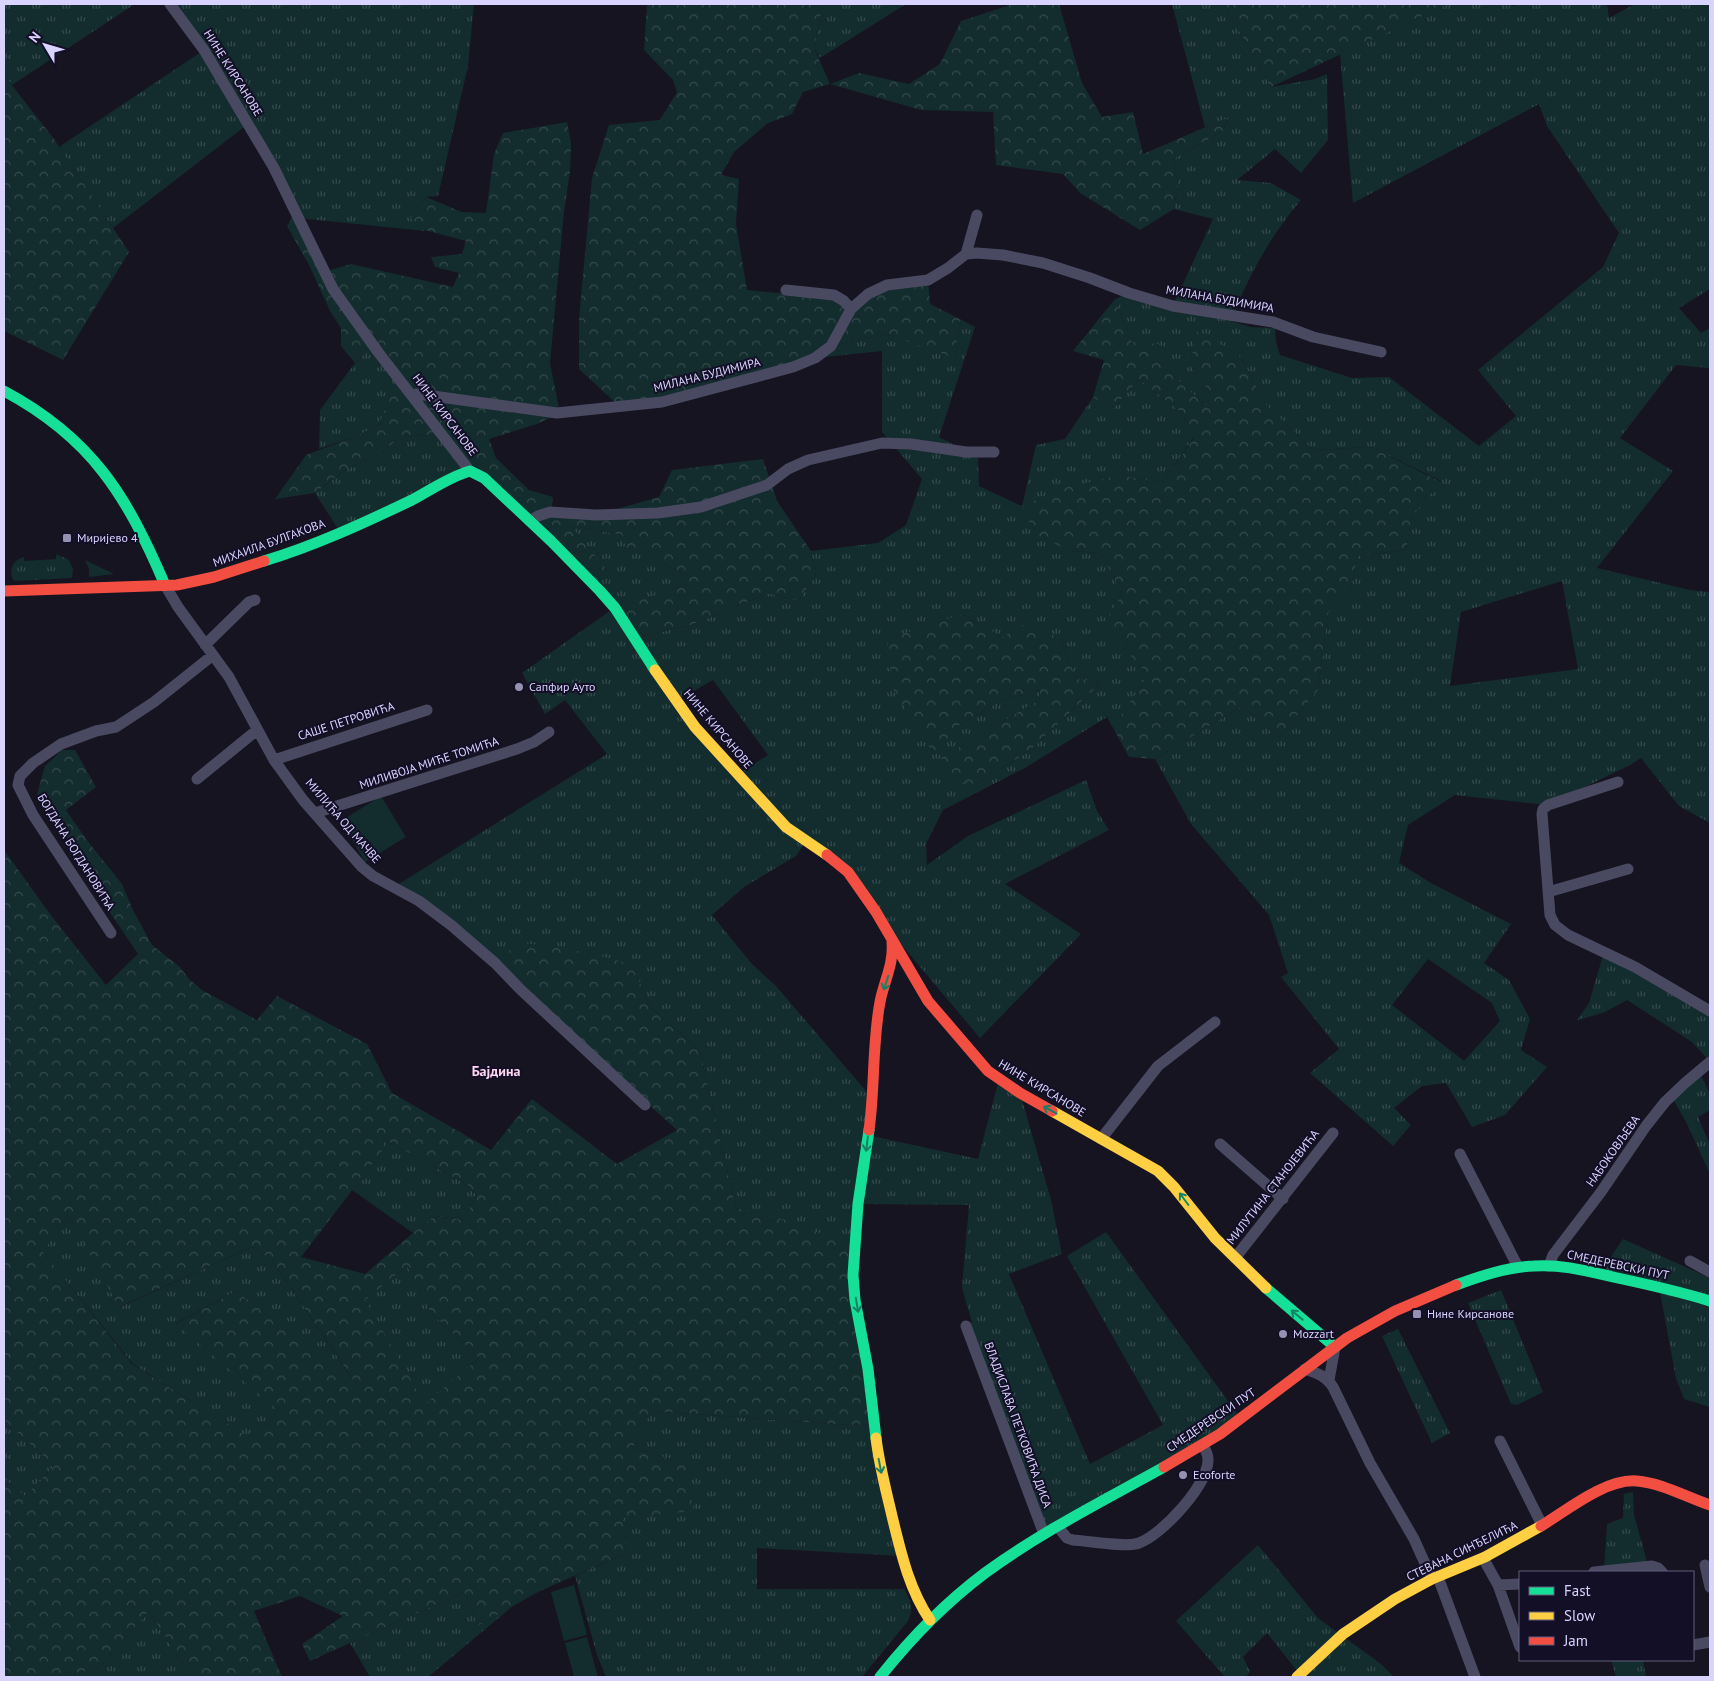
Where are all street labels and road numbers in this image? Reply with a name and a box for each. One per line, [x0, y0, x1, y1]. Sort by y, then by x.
street label: НИНЕ КИРСАНОВЕ [201, 27, 266, 119]
street label: МИЛАНА БУДИМИРА [1165, 282, 1275, 315]
street label: МИЛАНА БУДИМИРА [652, 354, 762, 395]
street label: НИНЕ КИРСАНОВЕ [410, 371, 481, 459]
street label: МИХАИЛА БУЛГАКОВА [211, 515, 327, 570]
street label: НИНЕ КИРСАНОВЕ [681, 686, 756, 771]
street label: САШЕ ПЕТРОВИЋА [296, 698, 396, 743]
street label: МИЛИВОЈА МИЋЕ ТОМИЋА [357, 733, 500, 792]
street label: МИЛИЋА ОД МАЧВЕ [302, 775, 384, 866]
street label: БОГДАНА БОГДАНОВИЋА [34, 791, 119, 913]
street label: НИНЕ КИРСАНОВЕ [996, 1056, 1089, 1120]
street label: НАБОКОВЉЕВА [1582, 1112, 1643, 1189]
street label: МИЛУТИНА СТАНОЈЕВИЋА [1223, 1126, 1322, 1247]
street label: СМЕДЕРЕВСКИ ПУТ [1566, 1246, 1671, 1283]
street label: ВЛАДИСЛАВА ПЕТКОВИЋА ДИСА [981, 1340, 1056, 1510]
street label: СМЕДЕРЕВСКИ ПУТ [1163, 1384, 1258, 1455]
street label: СТЕВАНА СИНЂЕЛИЋА [1404, 1517, 1520, 1584]

